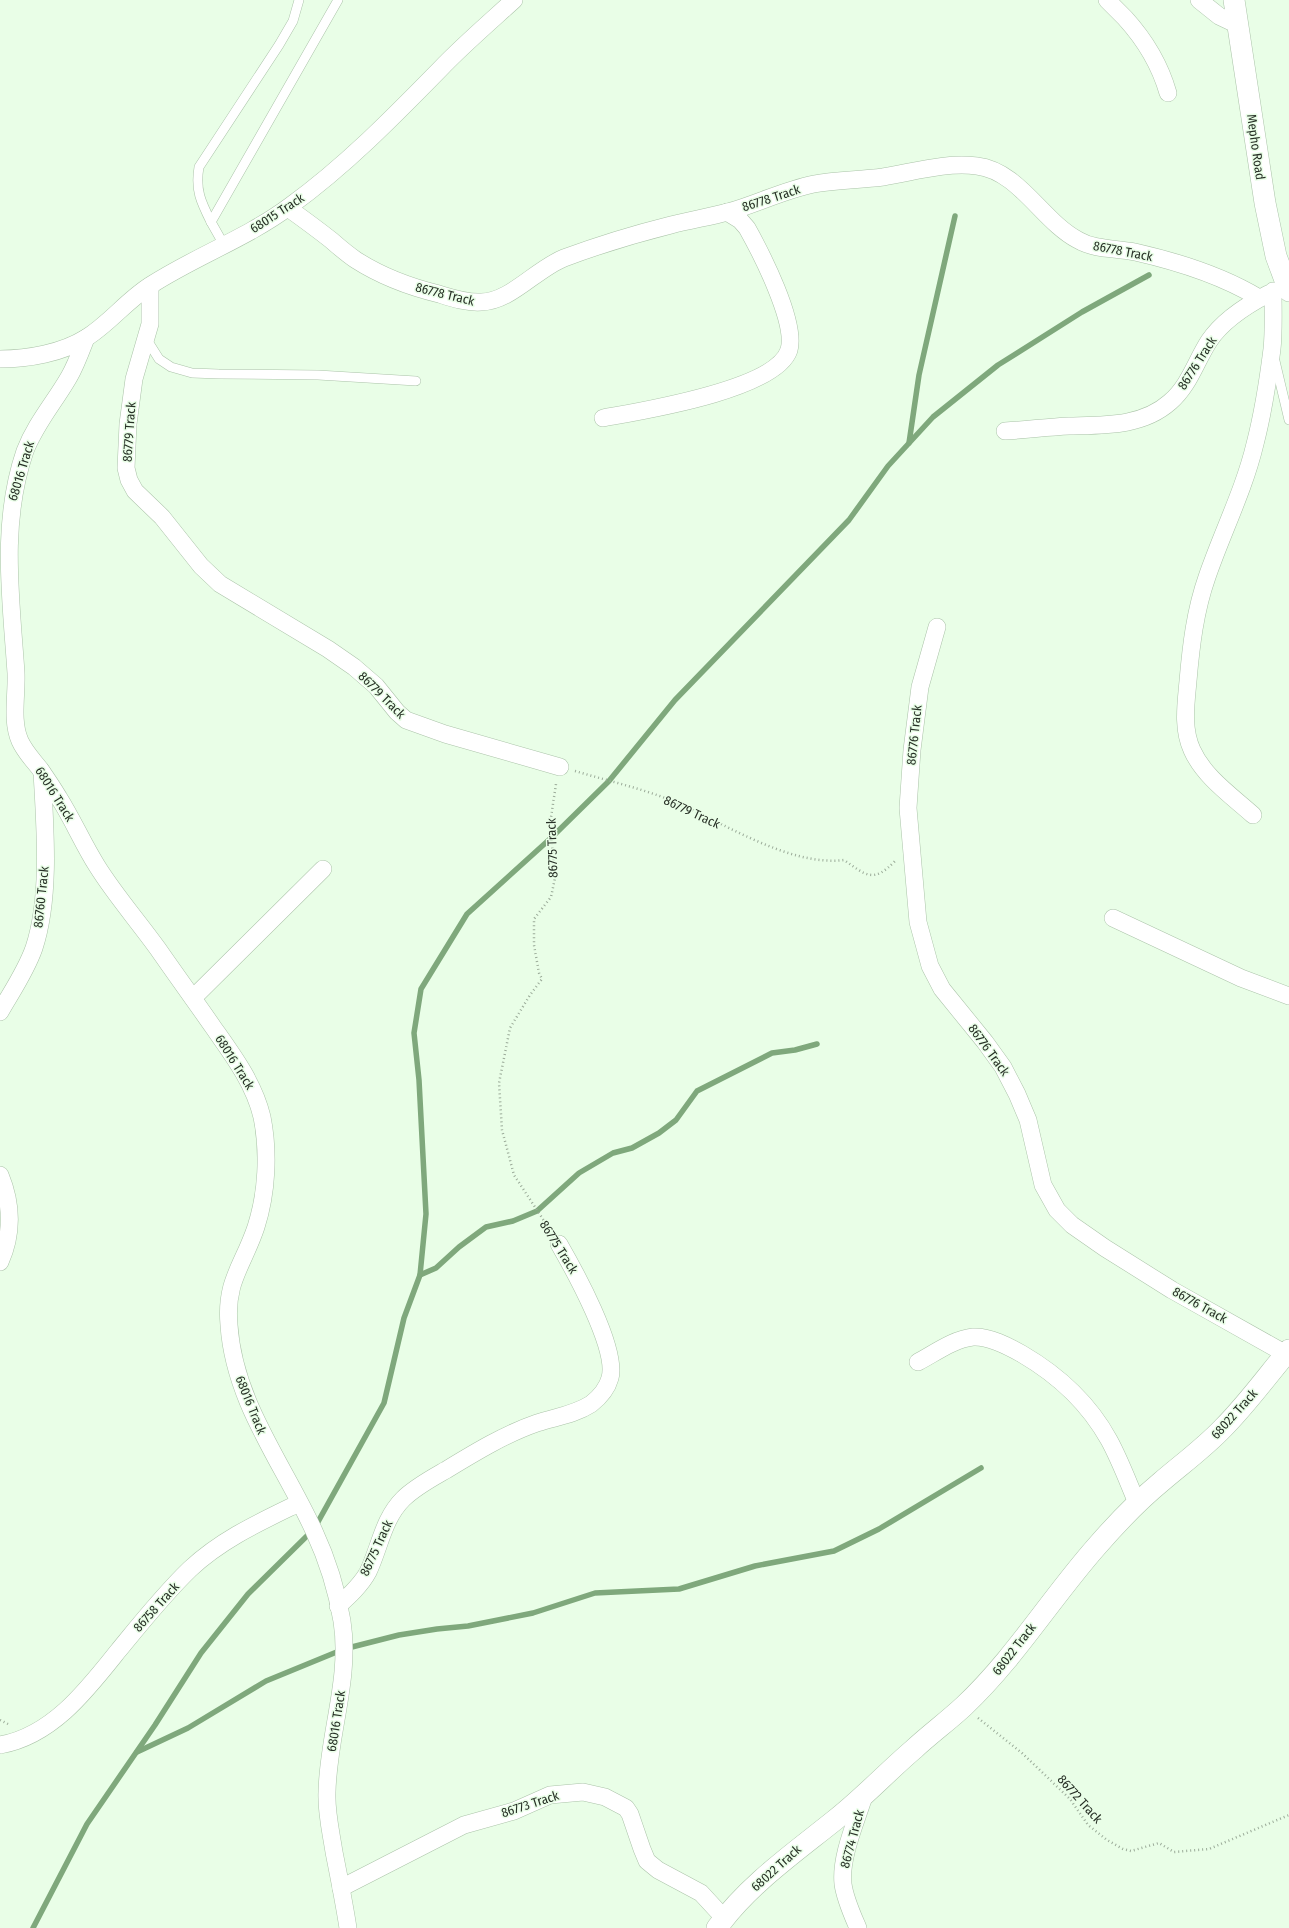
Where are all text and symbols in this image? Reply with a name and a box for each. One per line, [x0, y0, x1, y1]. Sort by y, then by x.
street label: Mepho Road [1244, 113, 1268, 181]
street label: 86778 Track [740, 181, 803, 214]
street label: 68015 Track [247, 190, 308, 236]
street label: 86778 Track [1092, 238, 1155, 264]
street label: 86778 Track [414, 279, 477, 309]
street label: 86776 Track [1174, 333, 1220, 392]
street label: 86779 Track [119, 401, 139, 463]
street label: 68016 Track [5, 438, 37, 503]
street label: 86779 Track [355, 668, 409, 722]
street label: 86776 Track [903, 703, 925, 766]
street label: 68016 Track [32, 764, 78, 825]
street label: 86779 Track [662, 792, 723, 832]
street label: 86775 Track [543, 817, 561, 878]
street label: 86760 Track [30, 865, 52, 928]
street label: 86776 Track [965, 1021, 1013, 1080]
street label: 68016 Track [212, 1032, 258, 1093]
street label: 86775 Track [537, 1218, 582, 1277]
street label: 86776 Track [1170, 1284, 1231, 1327]
street label: 68016 Track [232, 1374, 270, 1437]
street label: 68022 Track [1208, 1385, 1261, 1442]
street label: 86775 Track [357, 1517, 396, 1578]
street label: 86758 Track [130, 1579, 183, 1635]
street label: 68022 Track [989, 1619, 1040, 1678]
street label: 68016 Track [324, 1688, 348, 1753]
street label: 86772 Track [1054, 1772, 1106, 1827]
street label: 86773 Track [499, 1787, 562, 1820]
street label: 86774 Track [837, 1807, 867, 1870]
street label: 68022 Track [748, 1841, 805, 1894]

